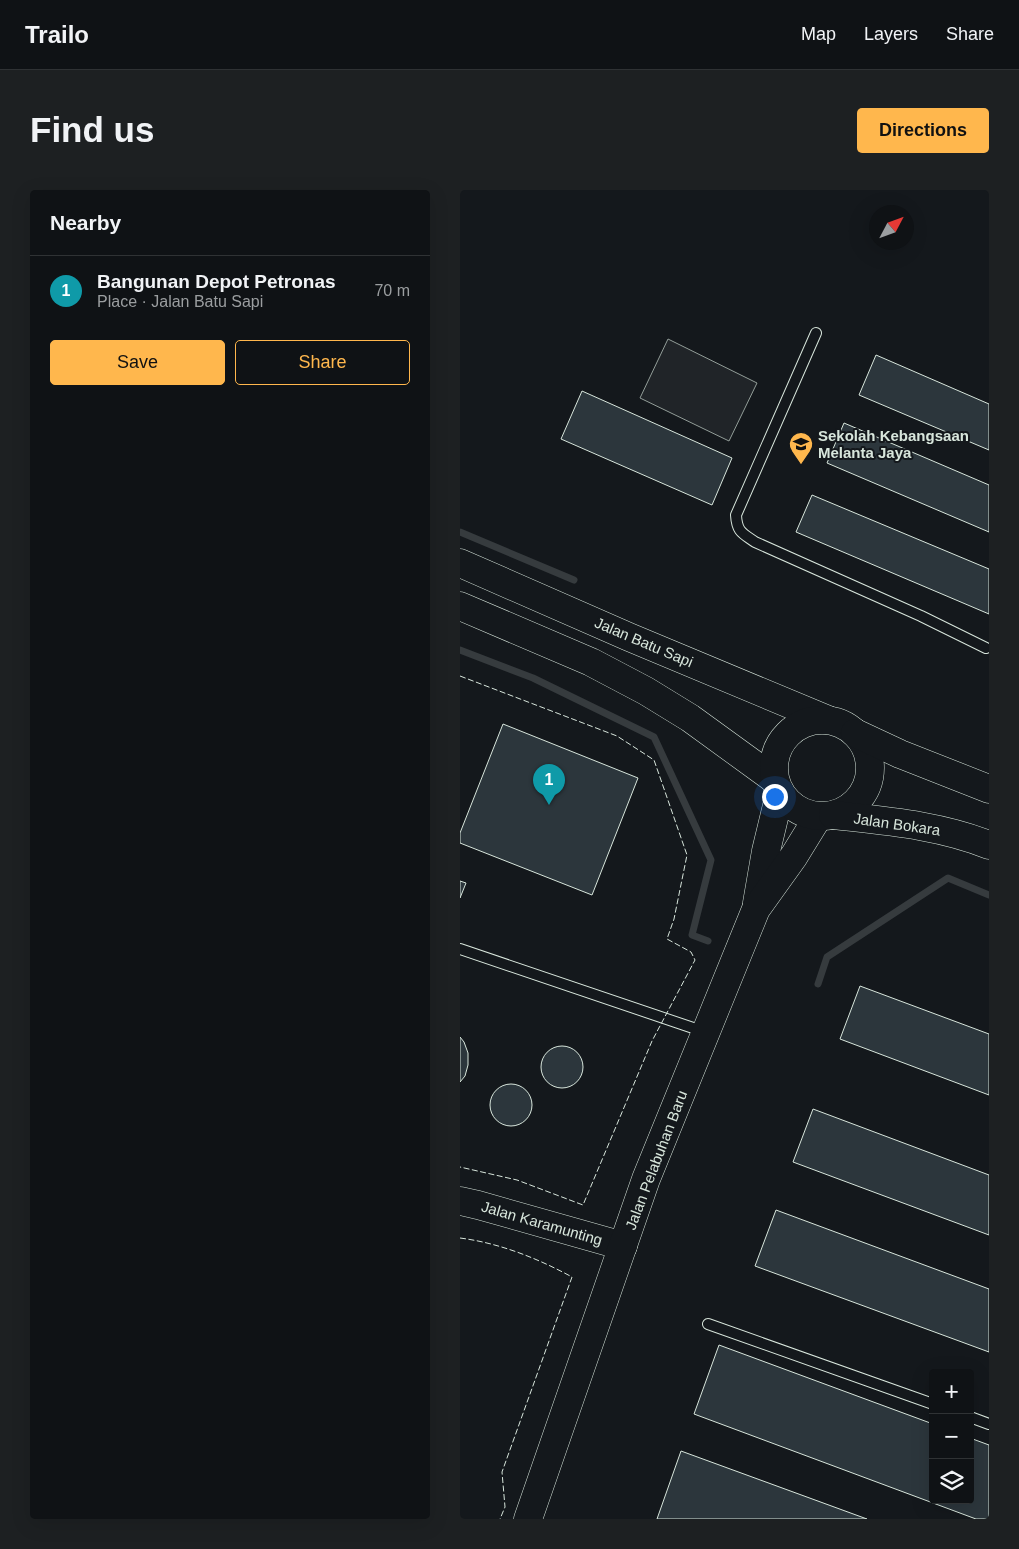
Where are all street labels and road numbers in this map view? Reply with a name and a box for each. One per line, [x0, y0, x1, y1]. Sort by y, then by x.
street label: Jalan Batu Sapi [592, 614, 696, 670]
street label: Jalan Bokara [852, 809, 942, 839]
street label: Jalan Pelabuhan Baru [622, 1088, 690, 1232]
street label: Jalan Karamunting [480, 1198, 604, 1248]

